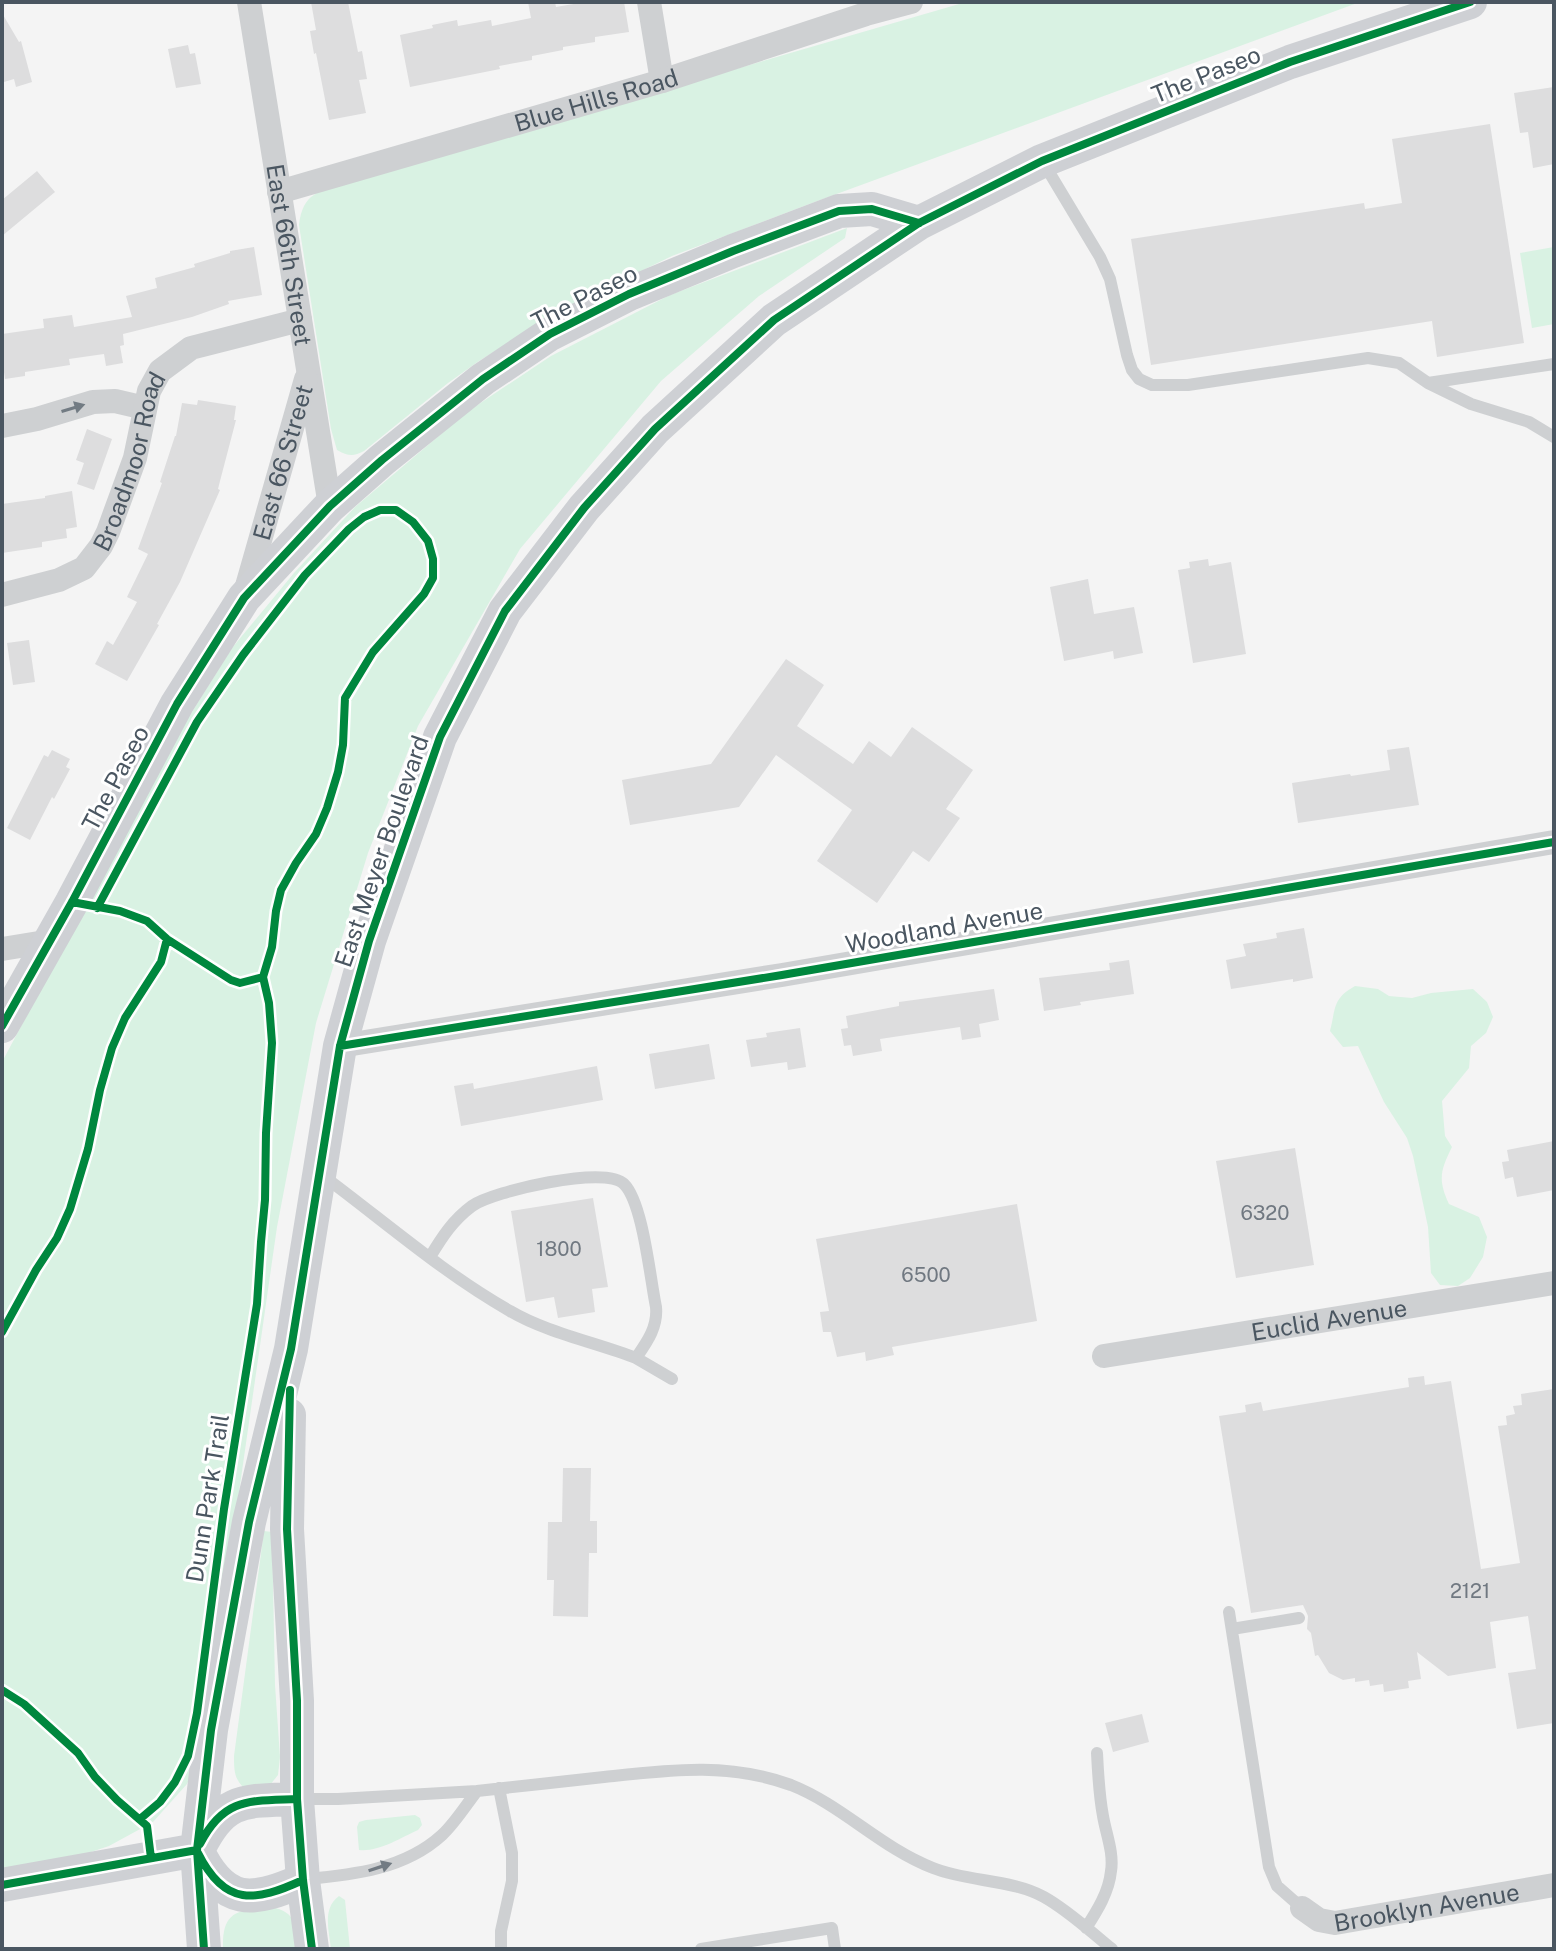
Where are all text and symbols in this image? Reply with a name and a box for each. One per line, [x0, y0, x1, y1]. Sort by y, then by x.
street label: The Paseo [1148, 40, 1264, 108]
street label: Blue Hills Road [511, 63, 681, 137]
street label: East 66th Street [261, 162, 318, 348]
street label: The Paseo [526, 258, 642, 336]
street label: Broadmoor Road [87, 367, 171, 556]
street label: East 66 Street [247, 381, 318, 543]
one-way arrow [62, 401, 86, 414]
street label: The Paseo [76, 721, 154, 835]
street label: East Meyer Boulevard [328, 731, 434, 971]
street label: Woodland Avenue [843, 896, 1045, 958]
house number: 6320 [1240, 1201, 1290, 1225]
house number: 1800 [536, 1237, 582, 1261]
house number: 6500 [901, 1263, 951, 1287]
street label: Euclid Avenue [1249, 1293, 1409, 1346]
street label: Dunn Park Trail [180, 1412, 234, 1584]
house number: 2121 [1450, 1579, 1490, 1603]
one-way arrow [368, 1860, 392, 1873]
street label: Brooklyn Avenue [1332, 1877, 1521, 1937]

